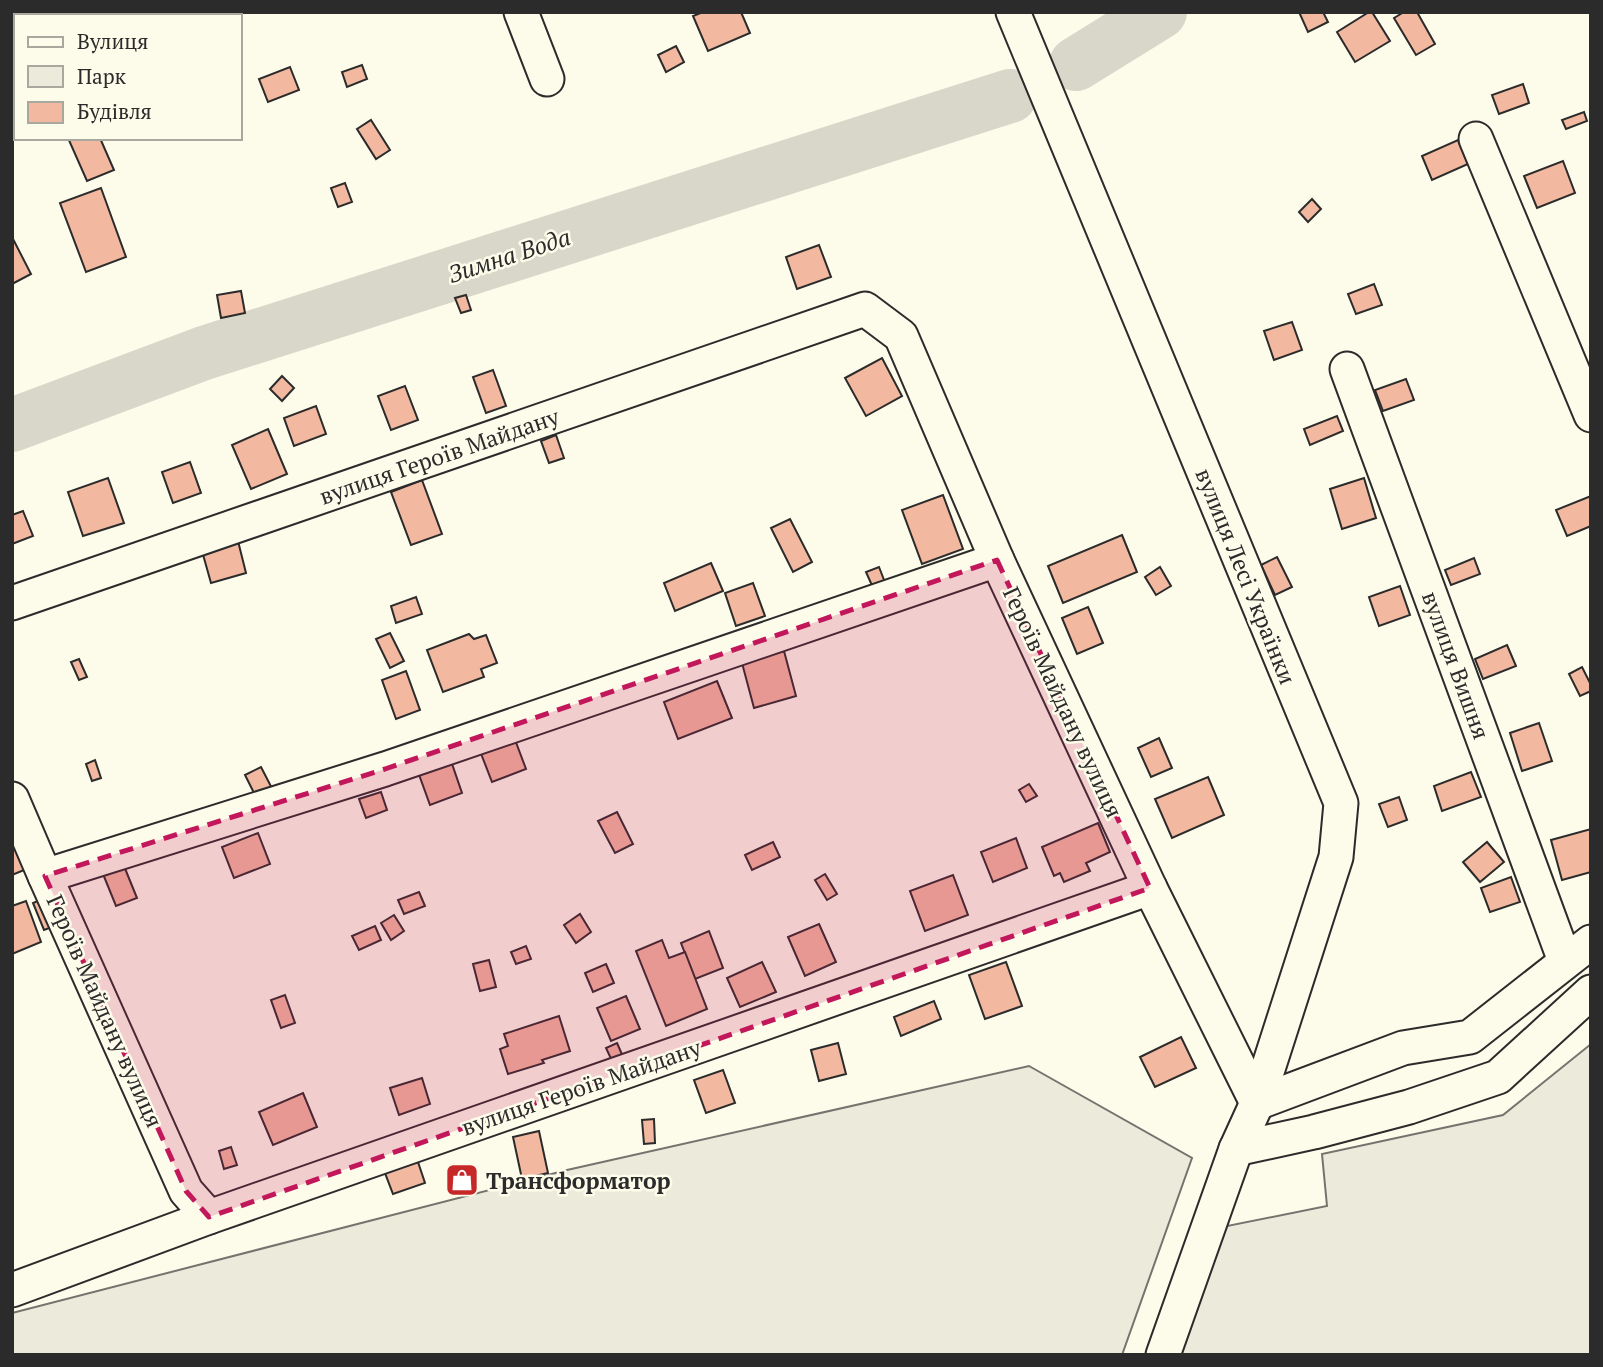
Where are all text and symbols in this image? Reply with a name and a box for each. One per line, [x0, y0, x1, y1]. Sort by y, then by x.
legend [14, 14, 242, 140]
text: Вулиця [77, 27, 148, 55]
text: Парк [77, 62, 127, 90]
text: Будівля [77, 97, 152, 125]
water label: Зимна Вода [444, 220, 574, 290]
street label: вулиця Героїв Майдану [315, 400, 563, 512]
street label: вулиця Лесі Українки [1188, 463, 1304, 689]
street label: Героїв Майдану вулиця [996, 582, 1130, 822]
street label: вулиця Вишня [1415, 587, 1497, 743]
street label: Героїв Майдану вулиця [40, 890, 170, 1132]
street label: вулиця Героїв Майдану [457, 1031, 705, 1143]
shop icon: Трансформатор [443, 1161, 481, 1199]
place label: Трансформатор [486, 1165, 671, 1196]

